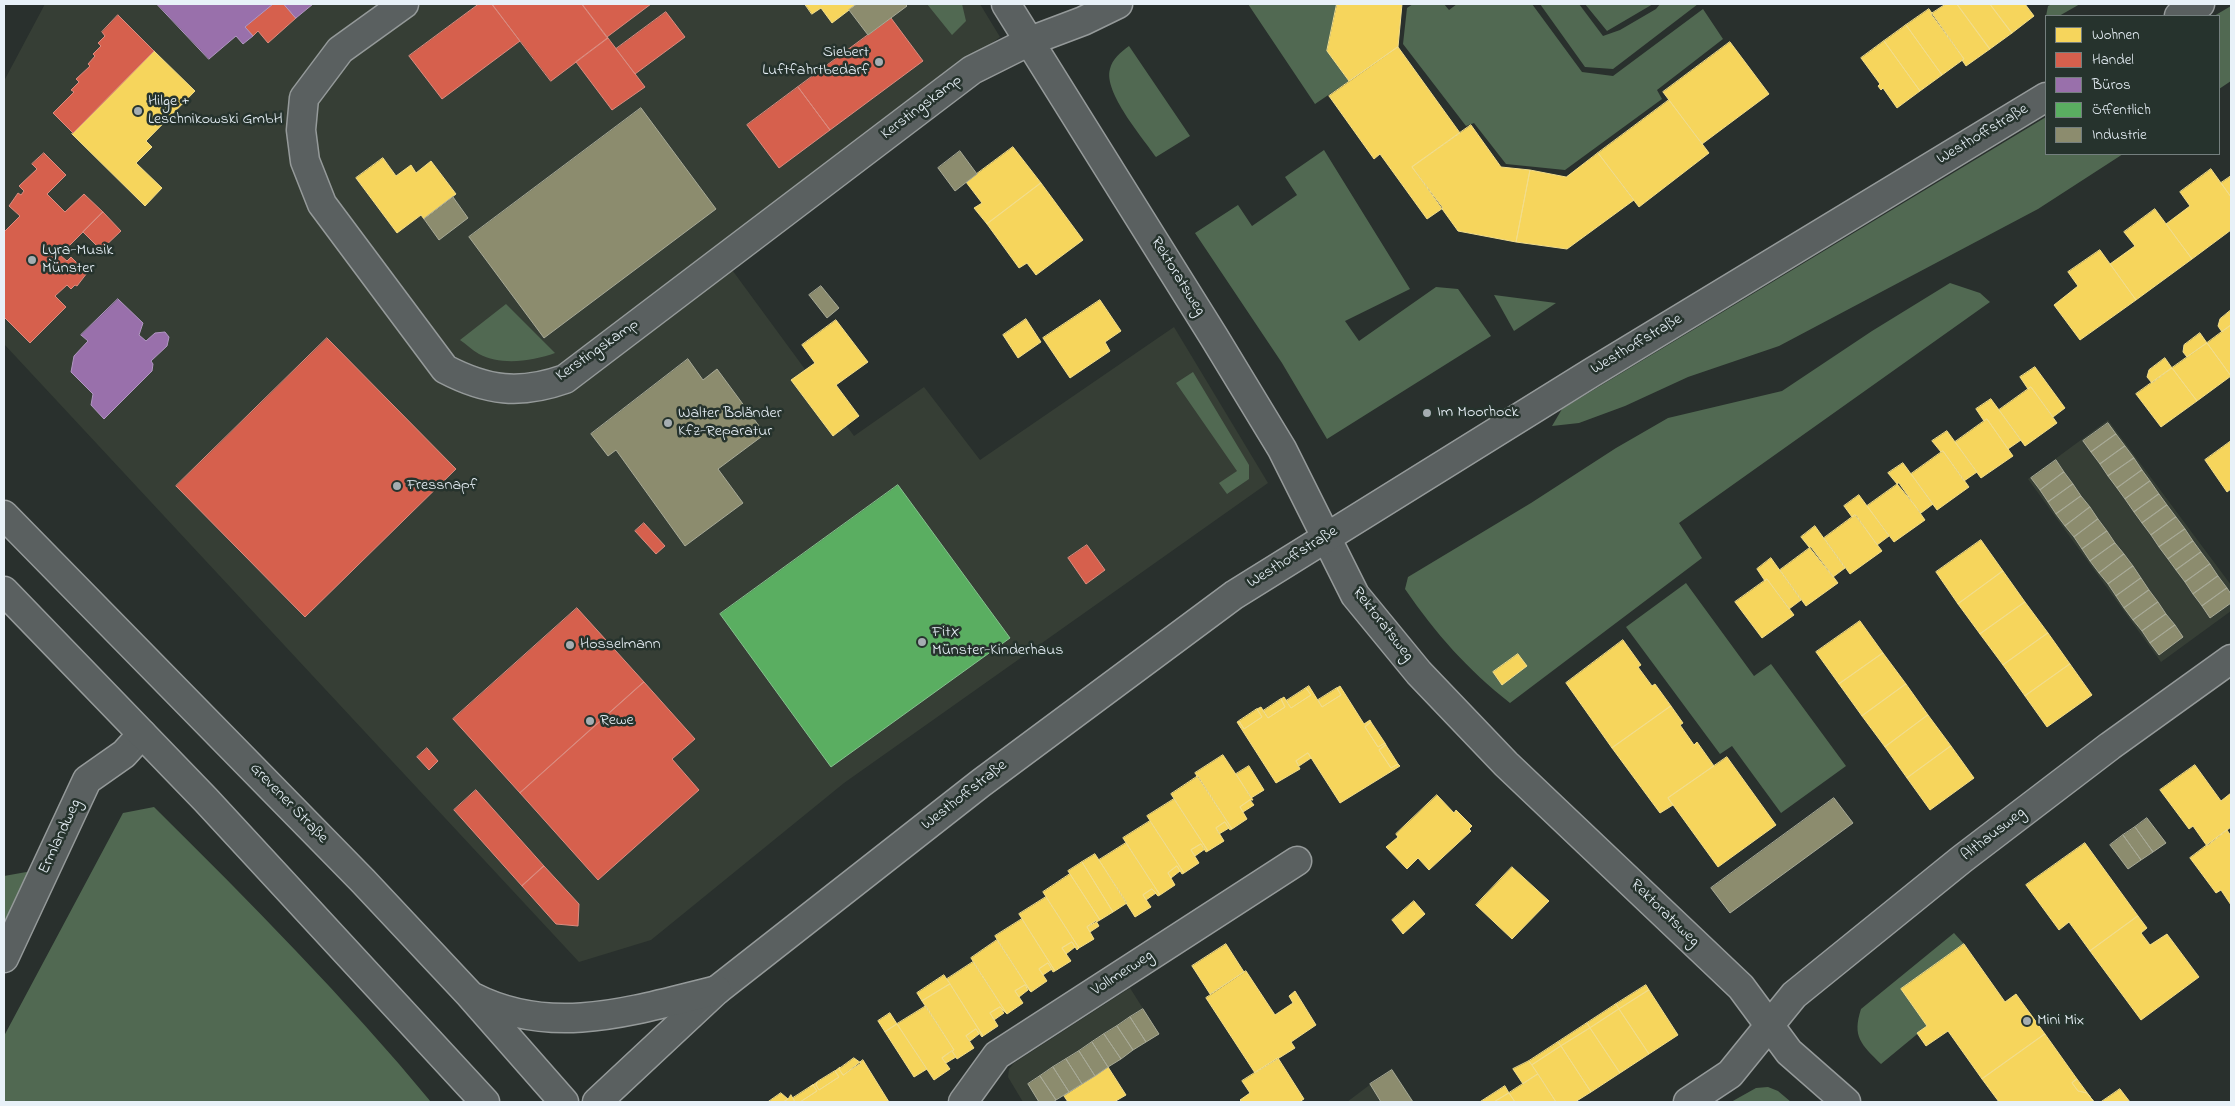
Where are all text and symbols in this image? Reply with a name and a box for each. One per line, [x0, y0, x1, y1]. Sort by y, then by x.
legend [2045, 15, 2220, 155]
text: Wohnen [2092, 24, 2140, 46]
place label: Siebert Luftfahrtbedarf [762, 43, 869, 81]
text: Handel [2092, 49, 2134, 71]
marker: Siebert Luftfahrtbedarf [873, 56, 885, 68]
street label: Kerstingskamp [878, 71, 966, 145]
text: Büros [2092, 74, 2131, 96]
place label: Hilge + Leschnikowski GmbH [148, 92, 283, 130]
text: Öffentlich [2092, 99, 2151, 121]
street label: Westhoffstraße [1934, 100, 2032, 170]
marker: Hilge + Leschnikowski GmbH [132, 105, 144, 117]
text: Industrie [2092, 124, 2147, 146]
street label: Rektoratsweg [1145, 234, 1209, 320]
place label: Lyra-Musik Münster [42, 241, 113, 279]
marker: Lyra-Musik Münster [26, 254, 38, 266]
street label: Westhoffstraße [1588, 310, 1686, 380]
street label: Kerstingskamp [553, 316, 643, 386]
place label: Im Moorhock [1437, 403, 1519, 423]
place label: Walter Boländer Kfz-Reparatur [678, 404, 782, 442]
marker: Im Moorhock [1421, 407, 1433, 419]
marker: Walter Boländer Kfz-Reparatur [662, 417, 674, 429]
place label: Fressnapf [407, 476, 477, 496]
marker: Fressnapf [391, 480, 403, 492]
street label: Westhoffstraße [1244, 523, 1342, 593]
street label: Rektoratsweg [1347, 584, 1417, 666]
place label: FitX Münster-Kinderhaus [932, 623, 1063, 661]
place label: Hosselmann [580, 635, 661, 655]
marker: FitX Münster-Kinderhaus [916, 636, 928, 648]
marker: Hosselmann [564, 639, 576, 651]
place label: Rewe [600, 711, 634, 731]
marker: Rewe [584, 715, 596, 727]
street label: Westhoffstraße [918, 757, 1012, 835]
street label: Grevener Straße [245, 760, 331, 848]
street label: Ermlandweg [35, 797, 87, 877]
street label: Althausweg [1958, 804, 2030, 866]
street label: Rektoratsweg [1625, 876, 1703, 952]
street label: Vollmerweg [1088, 947, 1158, 1001]
place label: Mini Mix [2037, 1011, 2084, 1031]
marker: Mini Mix [2021, 1015, 2033, 1027]

